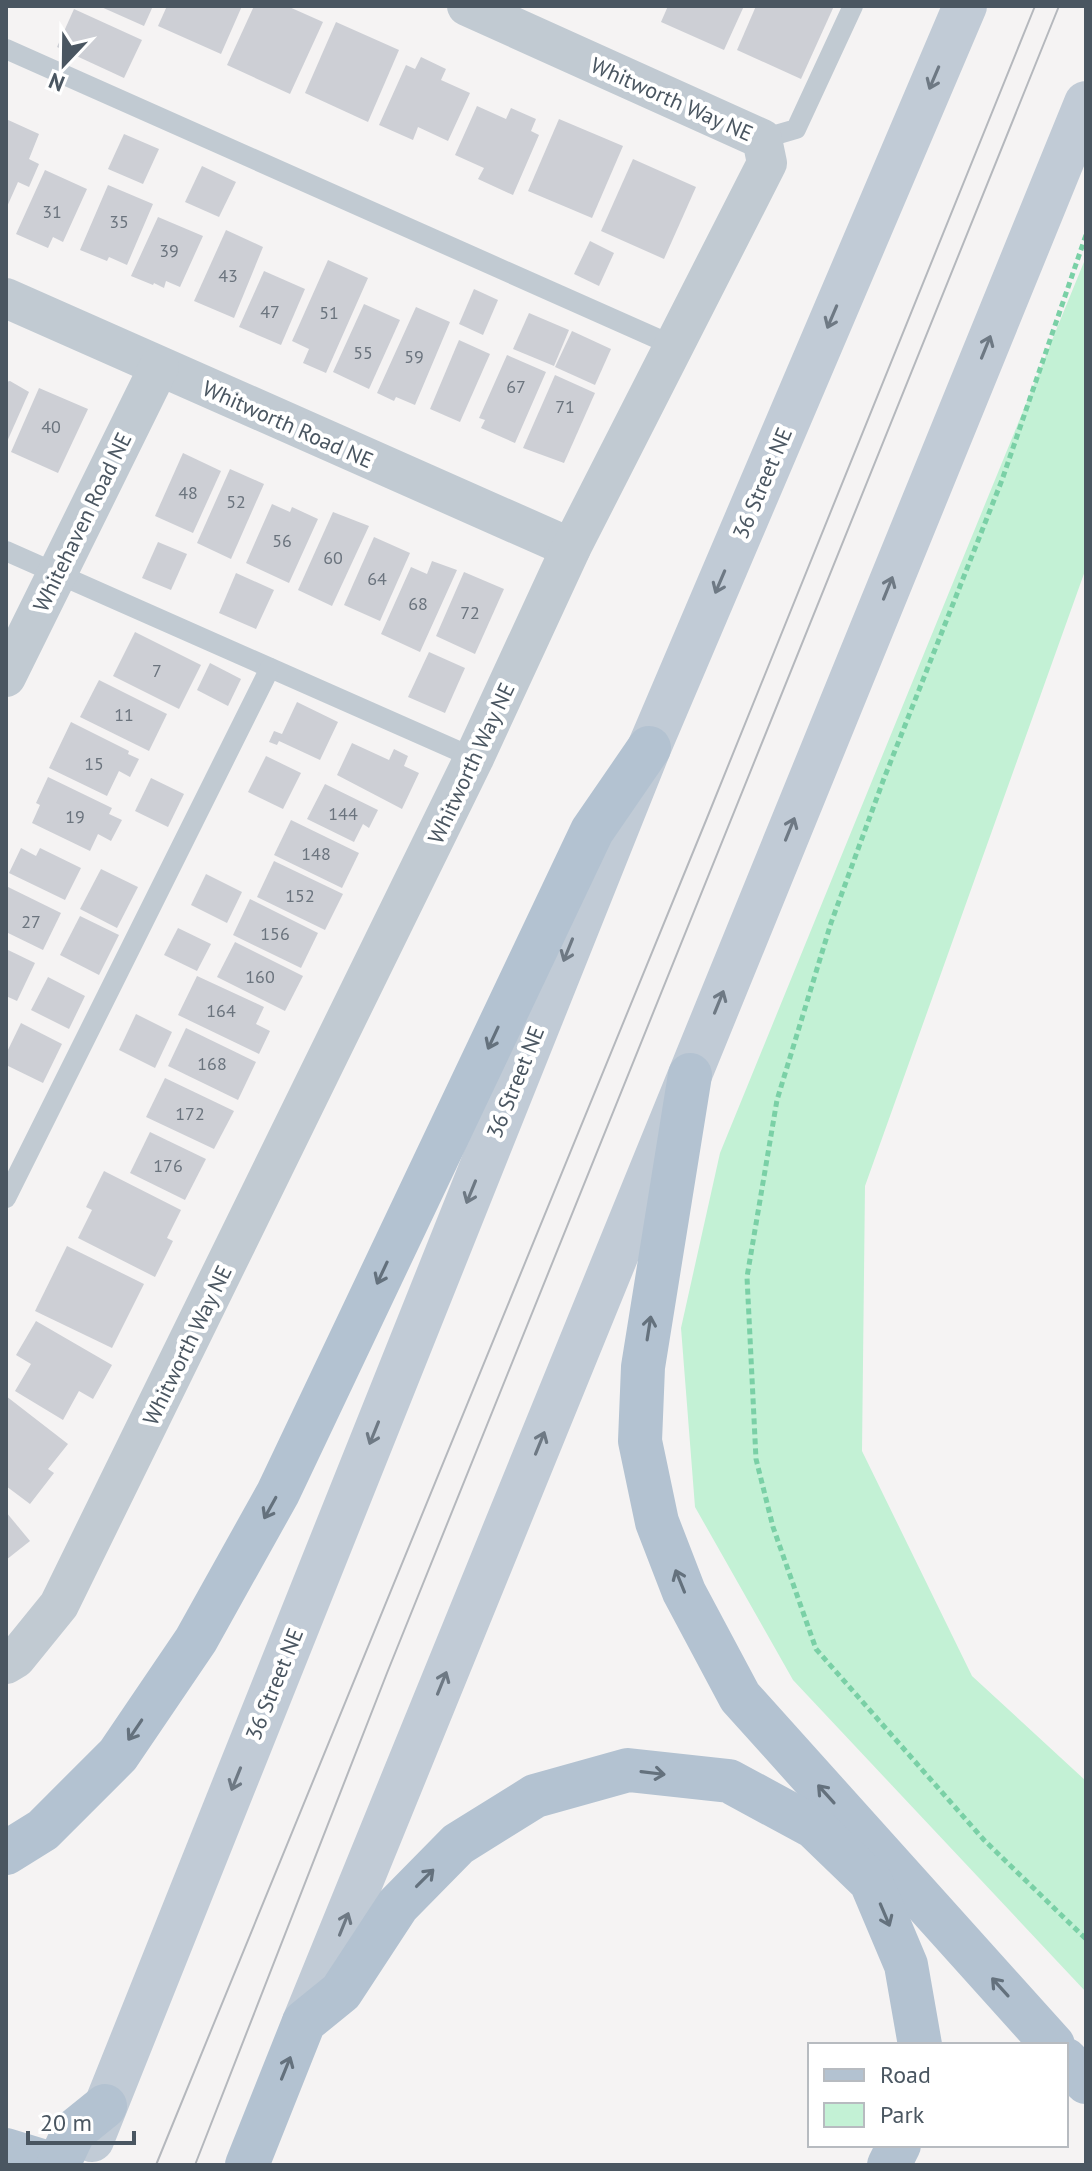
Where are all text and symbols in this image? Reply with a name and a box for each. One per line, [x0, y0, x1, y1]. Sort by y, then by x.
north arrow [24, 24, 104, 104]
street label: Whitworth Way NE [587, 51, 757, 147]
one-way arrow [926, 65, 941, 90]
text: N [45, 67, 68, 98]
house number: 31 [42, 200, 62, 223]
house number: 35 [109, 210, 129, 233]
house number: 39 [159, 239, 179, 262]
house number: 43 [218, 264, 238, 287]
house number: 47 [260, 300, 280, 323]
house number: 51 [319, 301, 339, 324]
one-way arrow [824, 304, 839, 329]
one-way arrow [980, 335, 994, 360]
house number: 55 [353, 341, 373, 364]
house number: 59 [404, 345, 424, 368]
street label: Whitworth Road NE [198, 374, 378, 474]
house number: 67 [506, 375, 526, 398]
house number: 71 [555, 395, 575, 418]
house number: 40 [41, 415, 61, 438]
street label: 36 Street NE [726, 423, 798, 543]
street label: Whitehaven Road NE [26, 428, 138, 616]
house number: 48 [178, 481, 198, 504]
house number: 52 [226, 490, 246, 513]
house number: 56 [272, 529, 292, 552]
house number: 60 [323, 546, 343, 569]
house number: 64 [367, 567, 387, 590]
one-way arrow [711, 569, 726, 594]
one-way arrow [882, 576, 896, 601]
house number: 68 [408, 592, 428, 615]
house number: 72 [460, 601, 480, 624]
house number: 7 [152, 659, 162, 682]
street label: Whitworth Way NE [421, 678, 521, 848]
house number: 11 [114, 703, 134, 726]
house number: 15 [84, 752, 104, 775]
house number: 144 [328, 802, 358, 825]
house number: 19 [65, 805, 85, 828]
one-way arrow [784, 817, 798, 842]
house number: 148 [301, 842, 331, 865]
house number: 152 [285, 884, 315, 907]
house number: 27 [21, 910, 41, 933]
house number: 156 [260, 922, 290, 945]
one-way arrow [560, 937, 574, 962]
house number: 160 [245, 965, 275, 988]
one-way arrow [713, 990, 727, 1015]
house number: 164 [206, 999, 236, 1022]
street label: 36 Street NE [480, 1022, 550, 1142]
one-way arrow [485, 1026, 500, 1050]
house number: 168 [197, 1052, 227, 1075]
house number: 172 [175, 1102, 205, 1125]
house number: 176 [153, 1154, 183, 1177]
one-way arrow [463, 1179, 477, 1204]
street label: Whitworth Way NE [136, 1260, 238, 1430]
one-way arrow [374, 1261, 389, 1285]
one-way arrow [642, 1316, 657, 1341]
one-way arrow [366, 1420, 381, 1445]
one-way arrow [534, 1431, 548, 1456]
one-way arrow [262, 1495, 277, 1519]
one-way arrow [672, 1569, 687, 1594]
street label: 36 Street NE [239, 1624, 309, 1744]
one-way arrow [436, 1672, 450, 1696]
one-way arrow [127, 1718, 143, 1740]
one-way arrow [639, 1765, 666, 1780]
one-way arrow [228, 1766, 242, 1791]
one-way arrow [817, 1785, 835, 1805]
one-way arrow [415, 1868, 434, 1888]
one-way arrow [878, 1902, 893, 1927]
one-way arrow [338, 1912, 352, 1937]
one-way arrow [992, 1978, 1010, 1998]
legend [808, 2043, 1068, 2147]
one-way arrow [280, 2056, 294, 2081]
text: Road [880, 2059, 931, 2090]
scale bar [28, 2095, 134, 2145]
text: Park [880, 2099, 925, 2130]
text: 20 m [40, 2107, 92, 2138]

